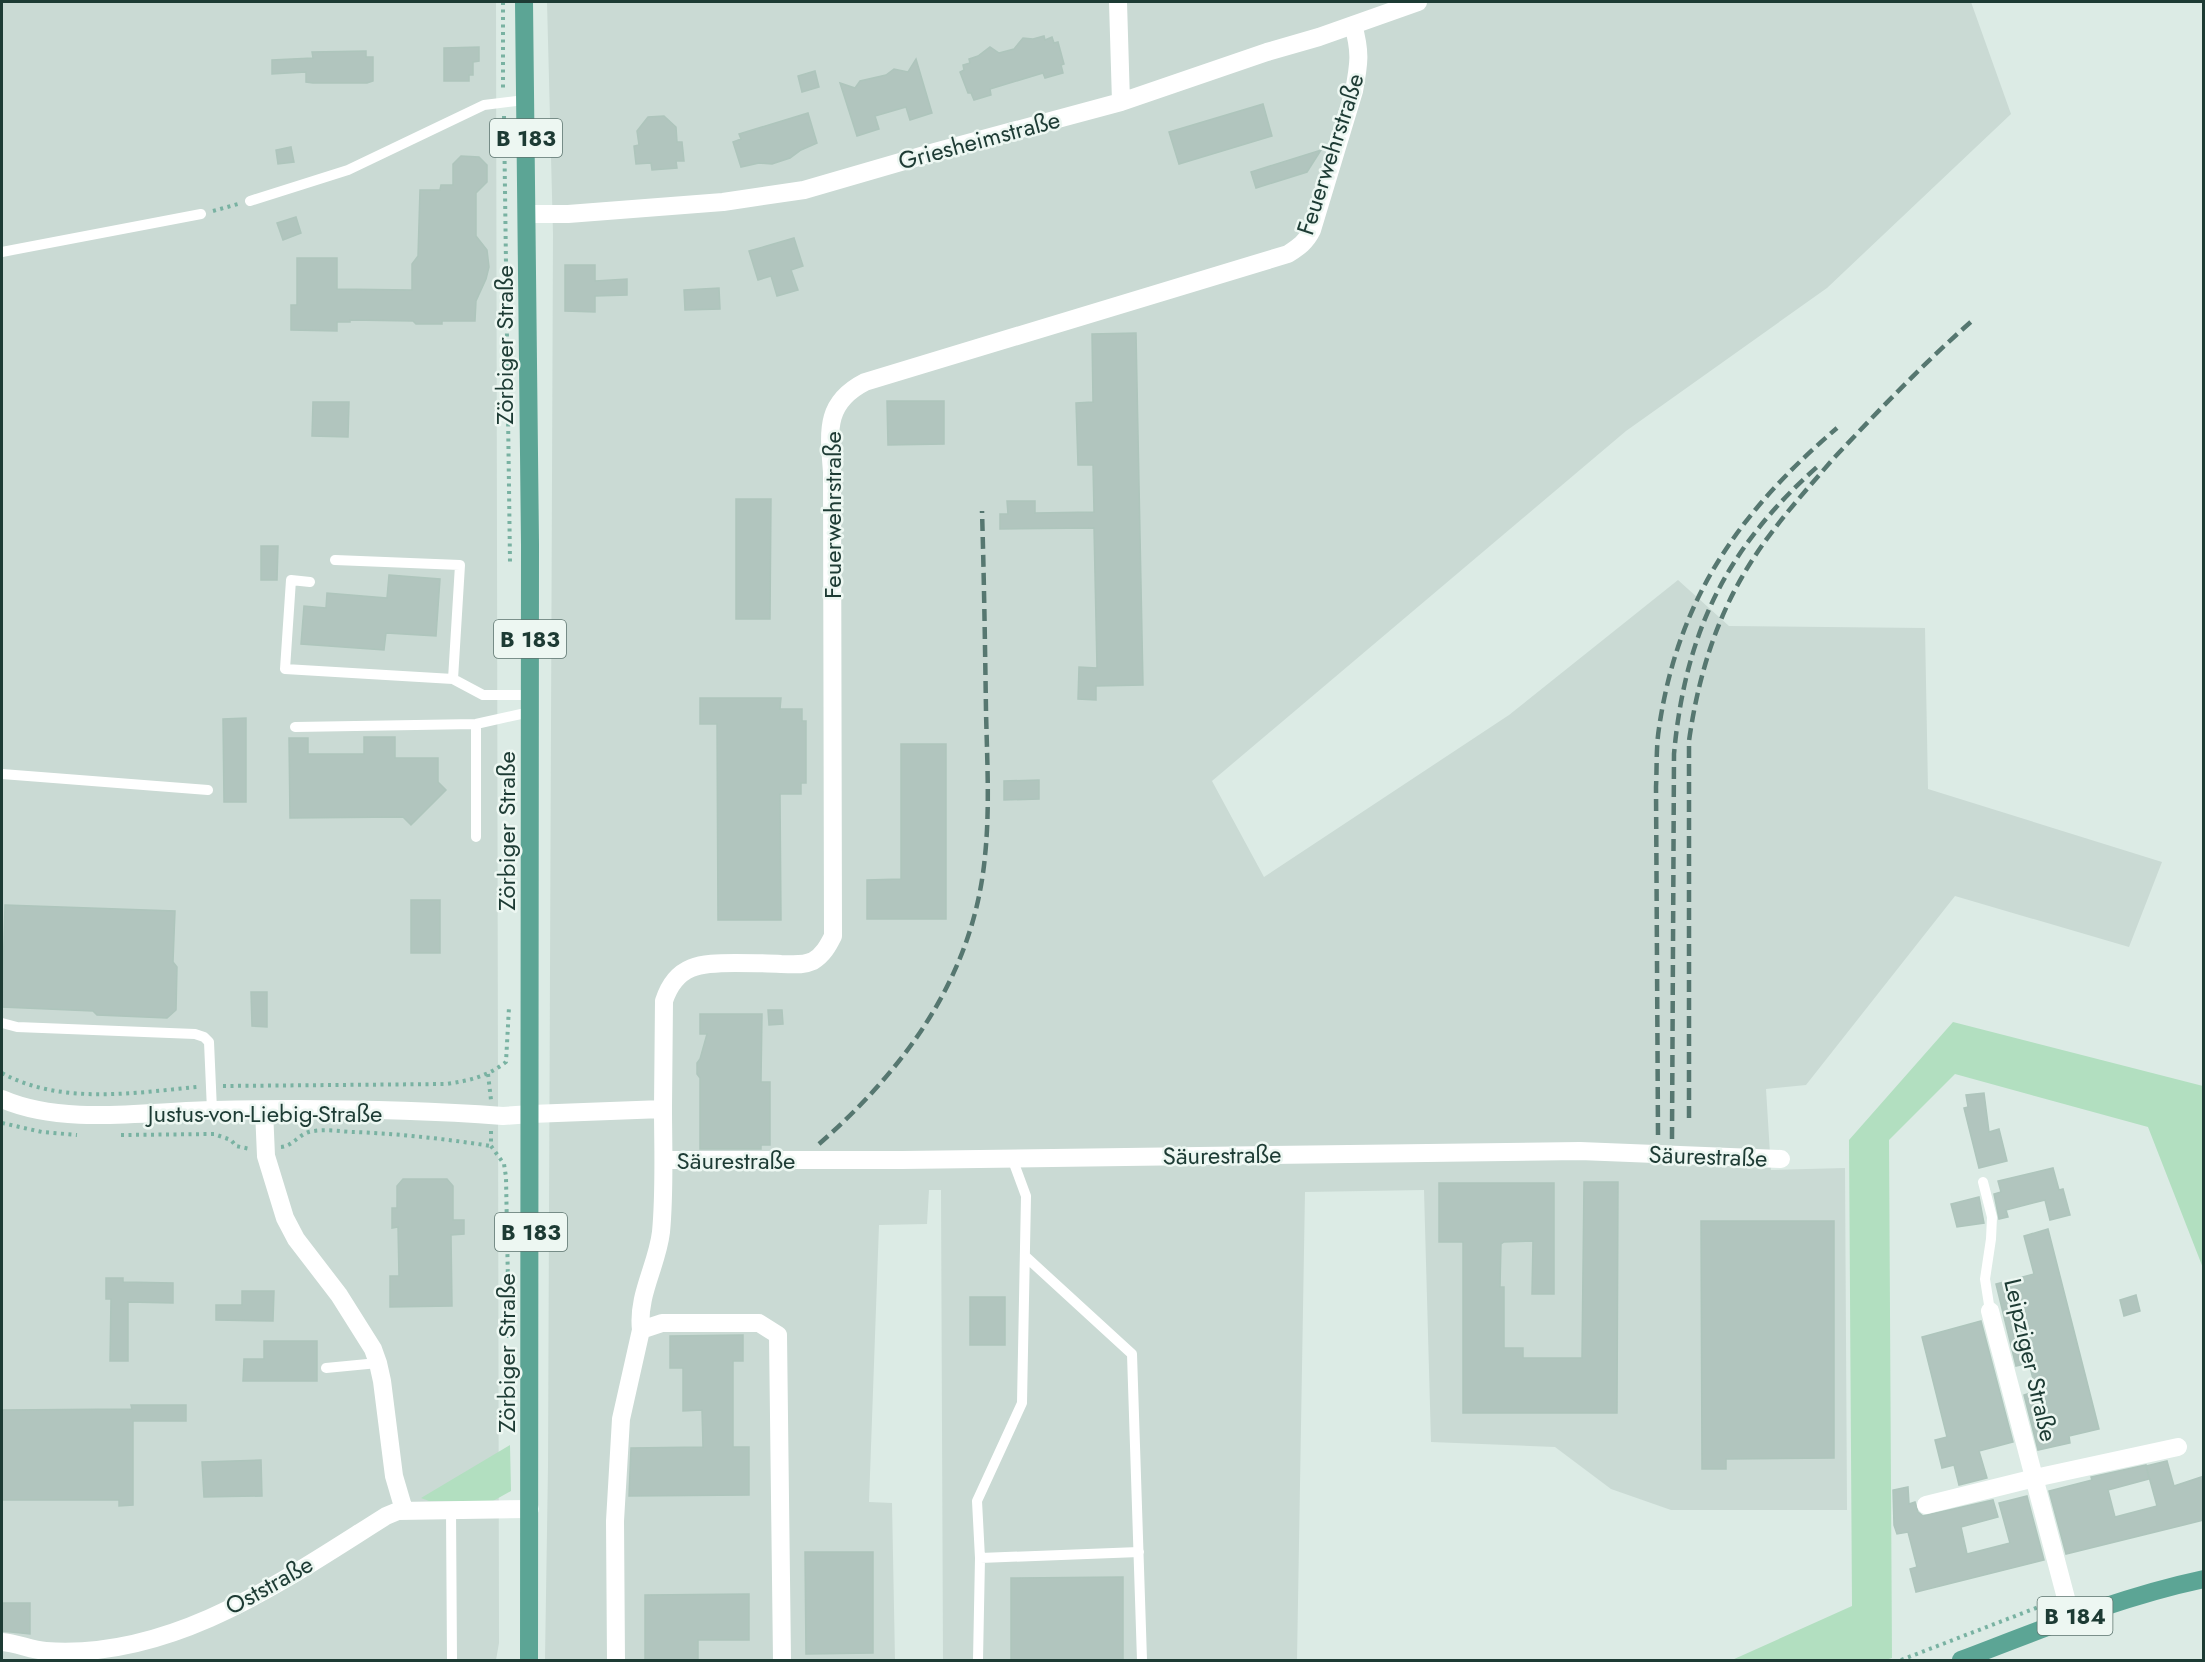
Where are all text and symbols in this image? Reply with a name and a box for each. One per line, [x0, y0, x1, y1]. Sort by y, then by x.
street label: Feuerwehrstraße [1287, 69, 1373, 239]
street label: Griesheimstraße [894, 102, 1064, 178]
road number: B 183 [490, 119, 562, 157]
street label: Zörbiger Straße [487, 265, 522, 425]
street label: Feuerwehrstraße [815, 431, 850, 599]
road number: B 183 [494, 620, 566, 658]
street label: Zörbiger Straße [489, 751, 524, 911]
street label: Justus-von-Liebig-Straße [145, 1096, 382, 1131]
street label: Säurestraße [1162, 1136, 1282, 1174]
street label: Säurestraße [1648, 1136, 1768, 1176]
street label: Säurestraße [677, 1143, 795, 1178]
road number: B 183 [495, 1213, 567, 1251]
street label: Zörbiger Straße [489, 1273, 524, 1433]
street label: Leipziger Straße [1995, 1275, 2067, 1445]
street label: Oststraße [219, 1547, 319, 1623]
road number: B 184 [2038, 1597, 2112, 1635]

